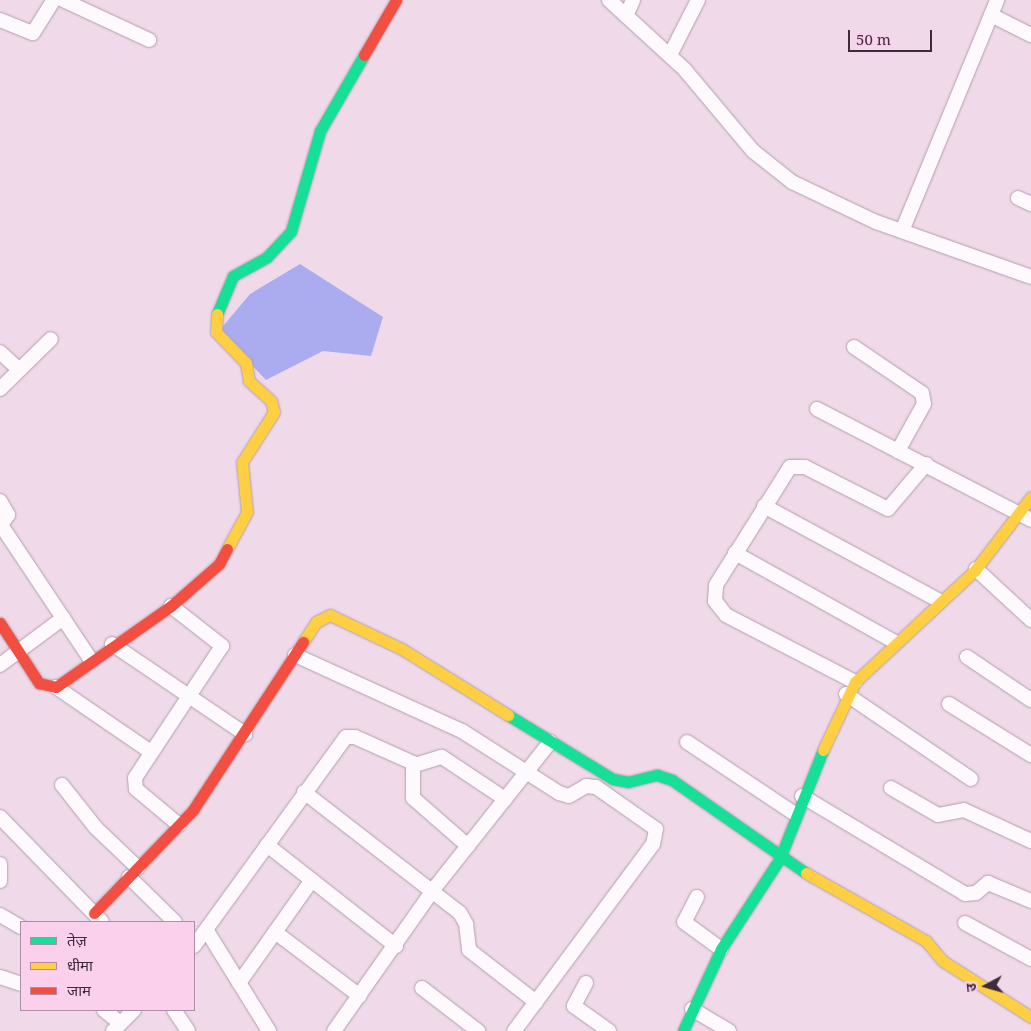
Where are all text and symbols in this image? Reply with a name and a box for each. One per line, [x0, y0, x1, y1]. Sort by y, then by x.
scale bar [851, 20, 935, 52]
text: 50 m [856, 29, 891, 49]
legend [20, 921, 195, 1011]
text: तेज़ [67, 930, 87, 950]
text: धीमा [67, 955, 93, 975]
north arrow [961, 961, 1011, 1011]
text: जाम [67, 980, 91, 1000]
text: उ [961, 983, 980, 993]

